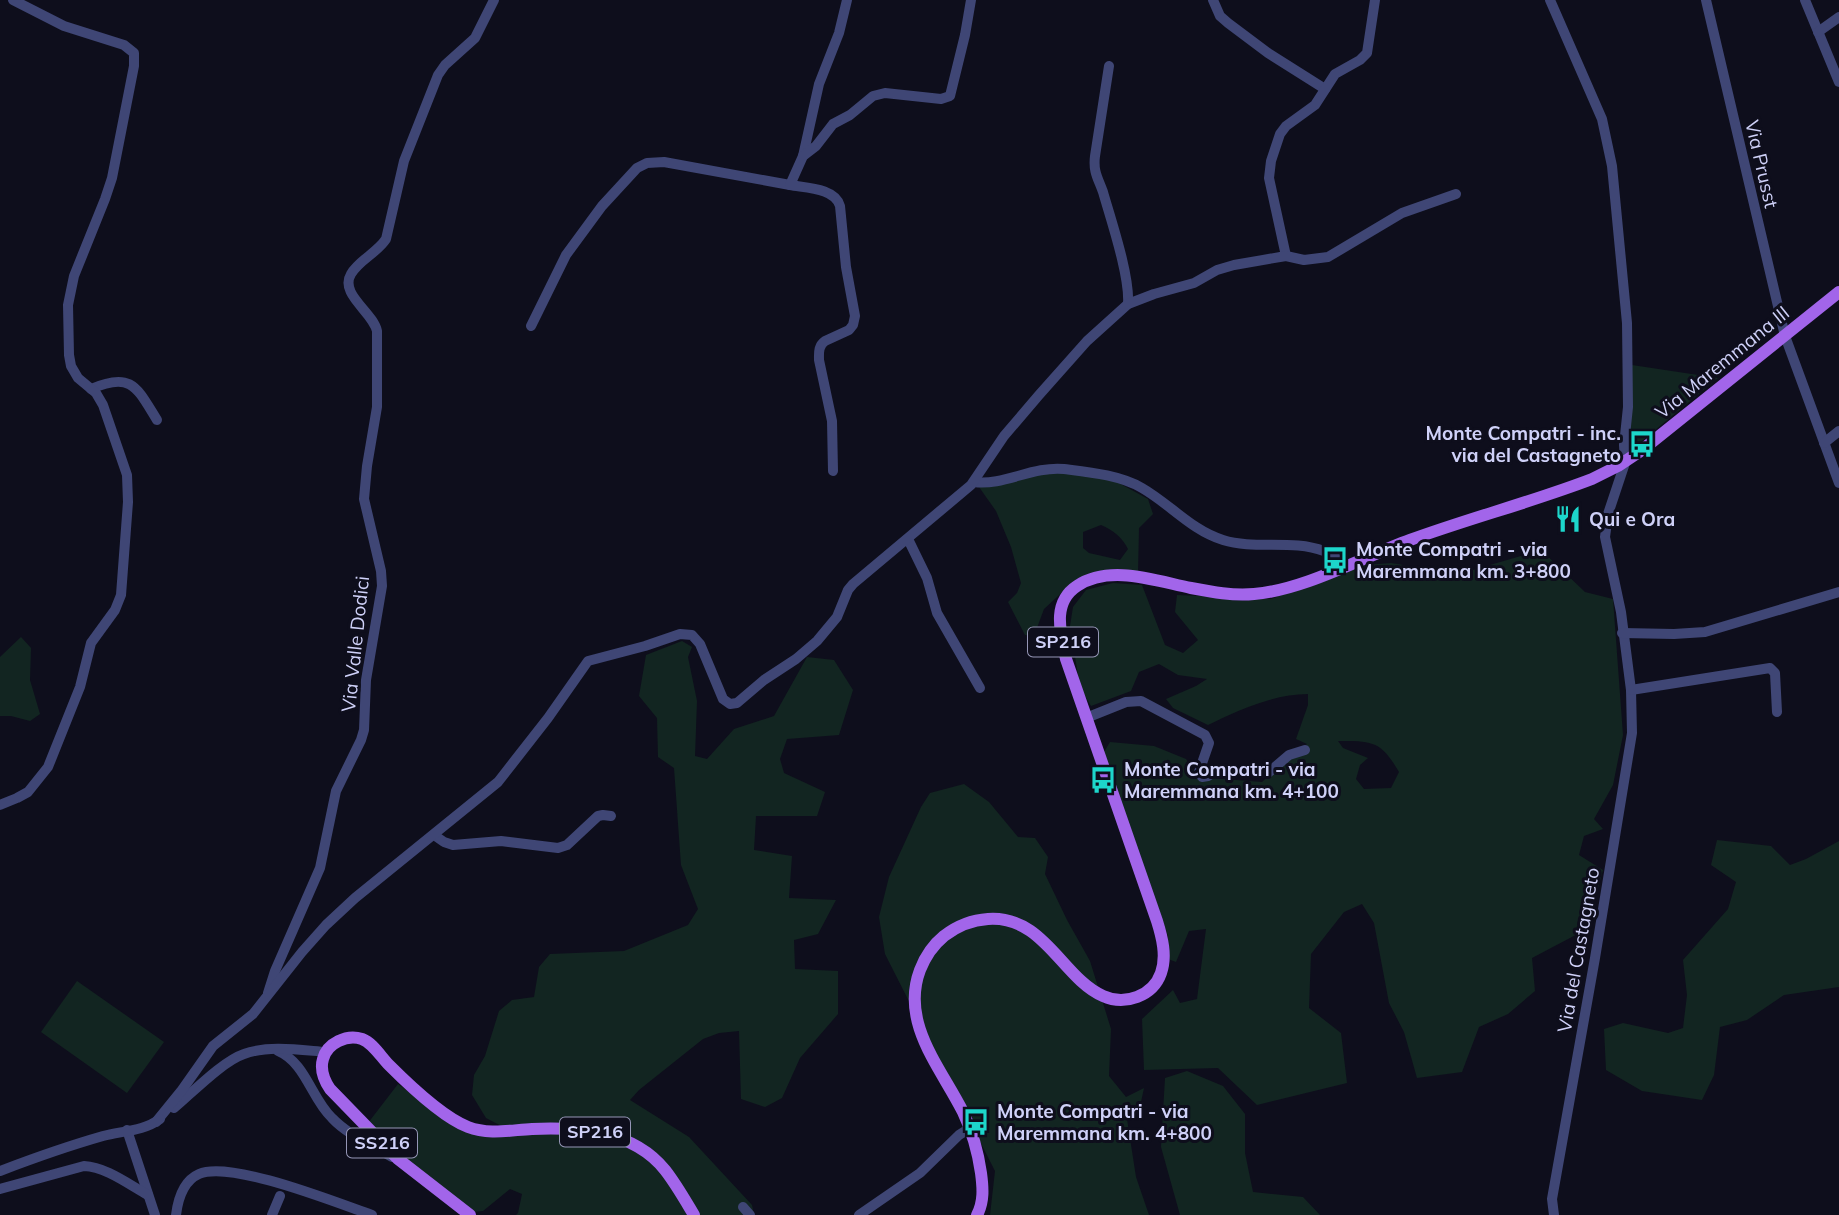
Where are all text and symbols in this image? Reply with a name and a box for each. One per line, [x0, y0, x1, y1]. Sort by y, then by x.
street label: Via Prusst [1740, 118, 1784, 211]
street label: Via Maremmana III [1650, 300, 1794, 424]
place label: Monte Compatri - inc. via del Castagneto [1426, 421, 1621, 467]
bus stop icon: Monte Compatri - inc. via del Castagneto [1627, 429, 1657, 459]
restaurant icon: Qui e Ora [1553, 504, 1583, 534]
place label: Qui e Ora [1589, 507, 1675, 531]
place label: Monte Compatri - via Maremmana km. 3+800 [1356, 537, 1571, 583]
bus stop icon: Monte Compatri - via Maremmana km. 3+800 [1320, 545, 1350, 575]
street label: Via Valle Dodici [336, 575, 374, 713]
road number: SP216 [1028, 628, 1098, 656]
place label: Monte Compatri - via Maremmana km. 4+100 [1124, 757, 1339, 803]
bus stop icon: Monte Compatri - via Maremmana km. 4+100 [1088, 765, 1118, 795]
street label: Via del Castagneto [1552, 866, 1604, 1034]
place label: Monte Compatri - via Maremmana km. 4+800 [997, 1099, 1212, 1145]
bus stop icon: Monte Compatri - via Maremmana km. 4+800 [961, 1107, 991, 1137]
road number: SP216 [560, 1118, 630, 1147]
road number: SS216 [347, 1128, 417, 1158]

